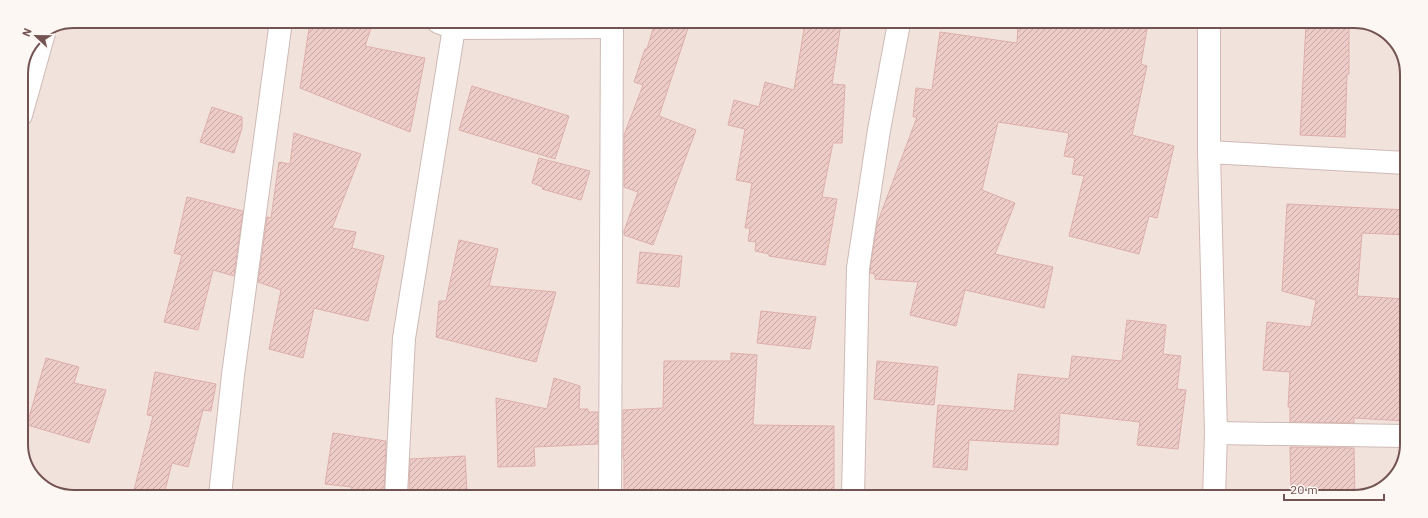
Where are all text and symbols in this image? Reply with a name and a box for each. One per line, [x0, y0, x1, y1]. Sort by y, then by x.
north arrow [16, 16, 56, 56]
text: N [19, 26, 35, 39]
scale bar [1284, 476, 1384, 502]
text: 20 m [1290, 482, 1318, 497]

